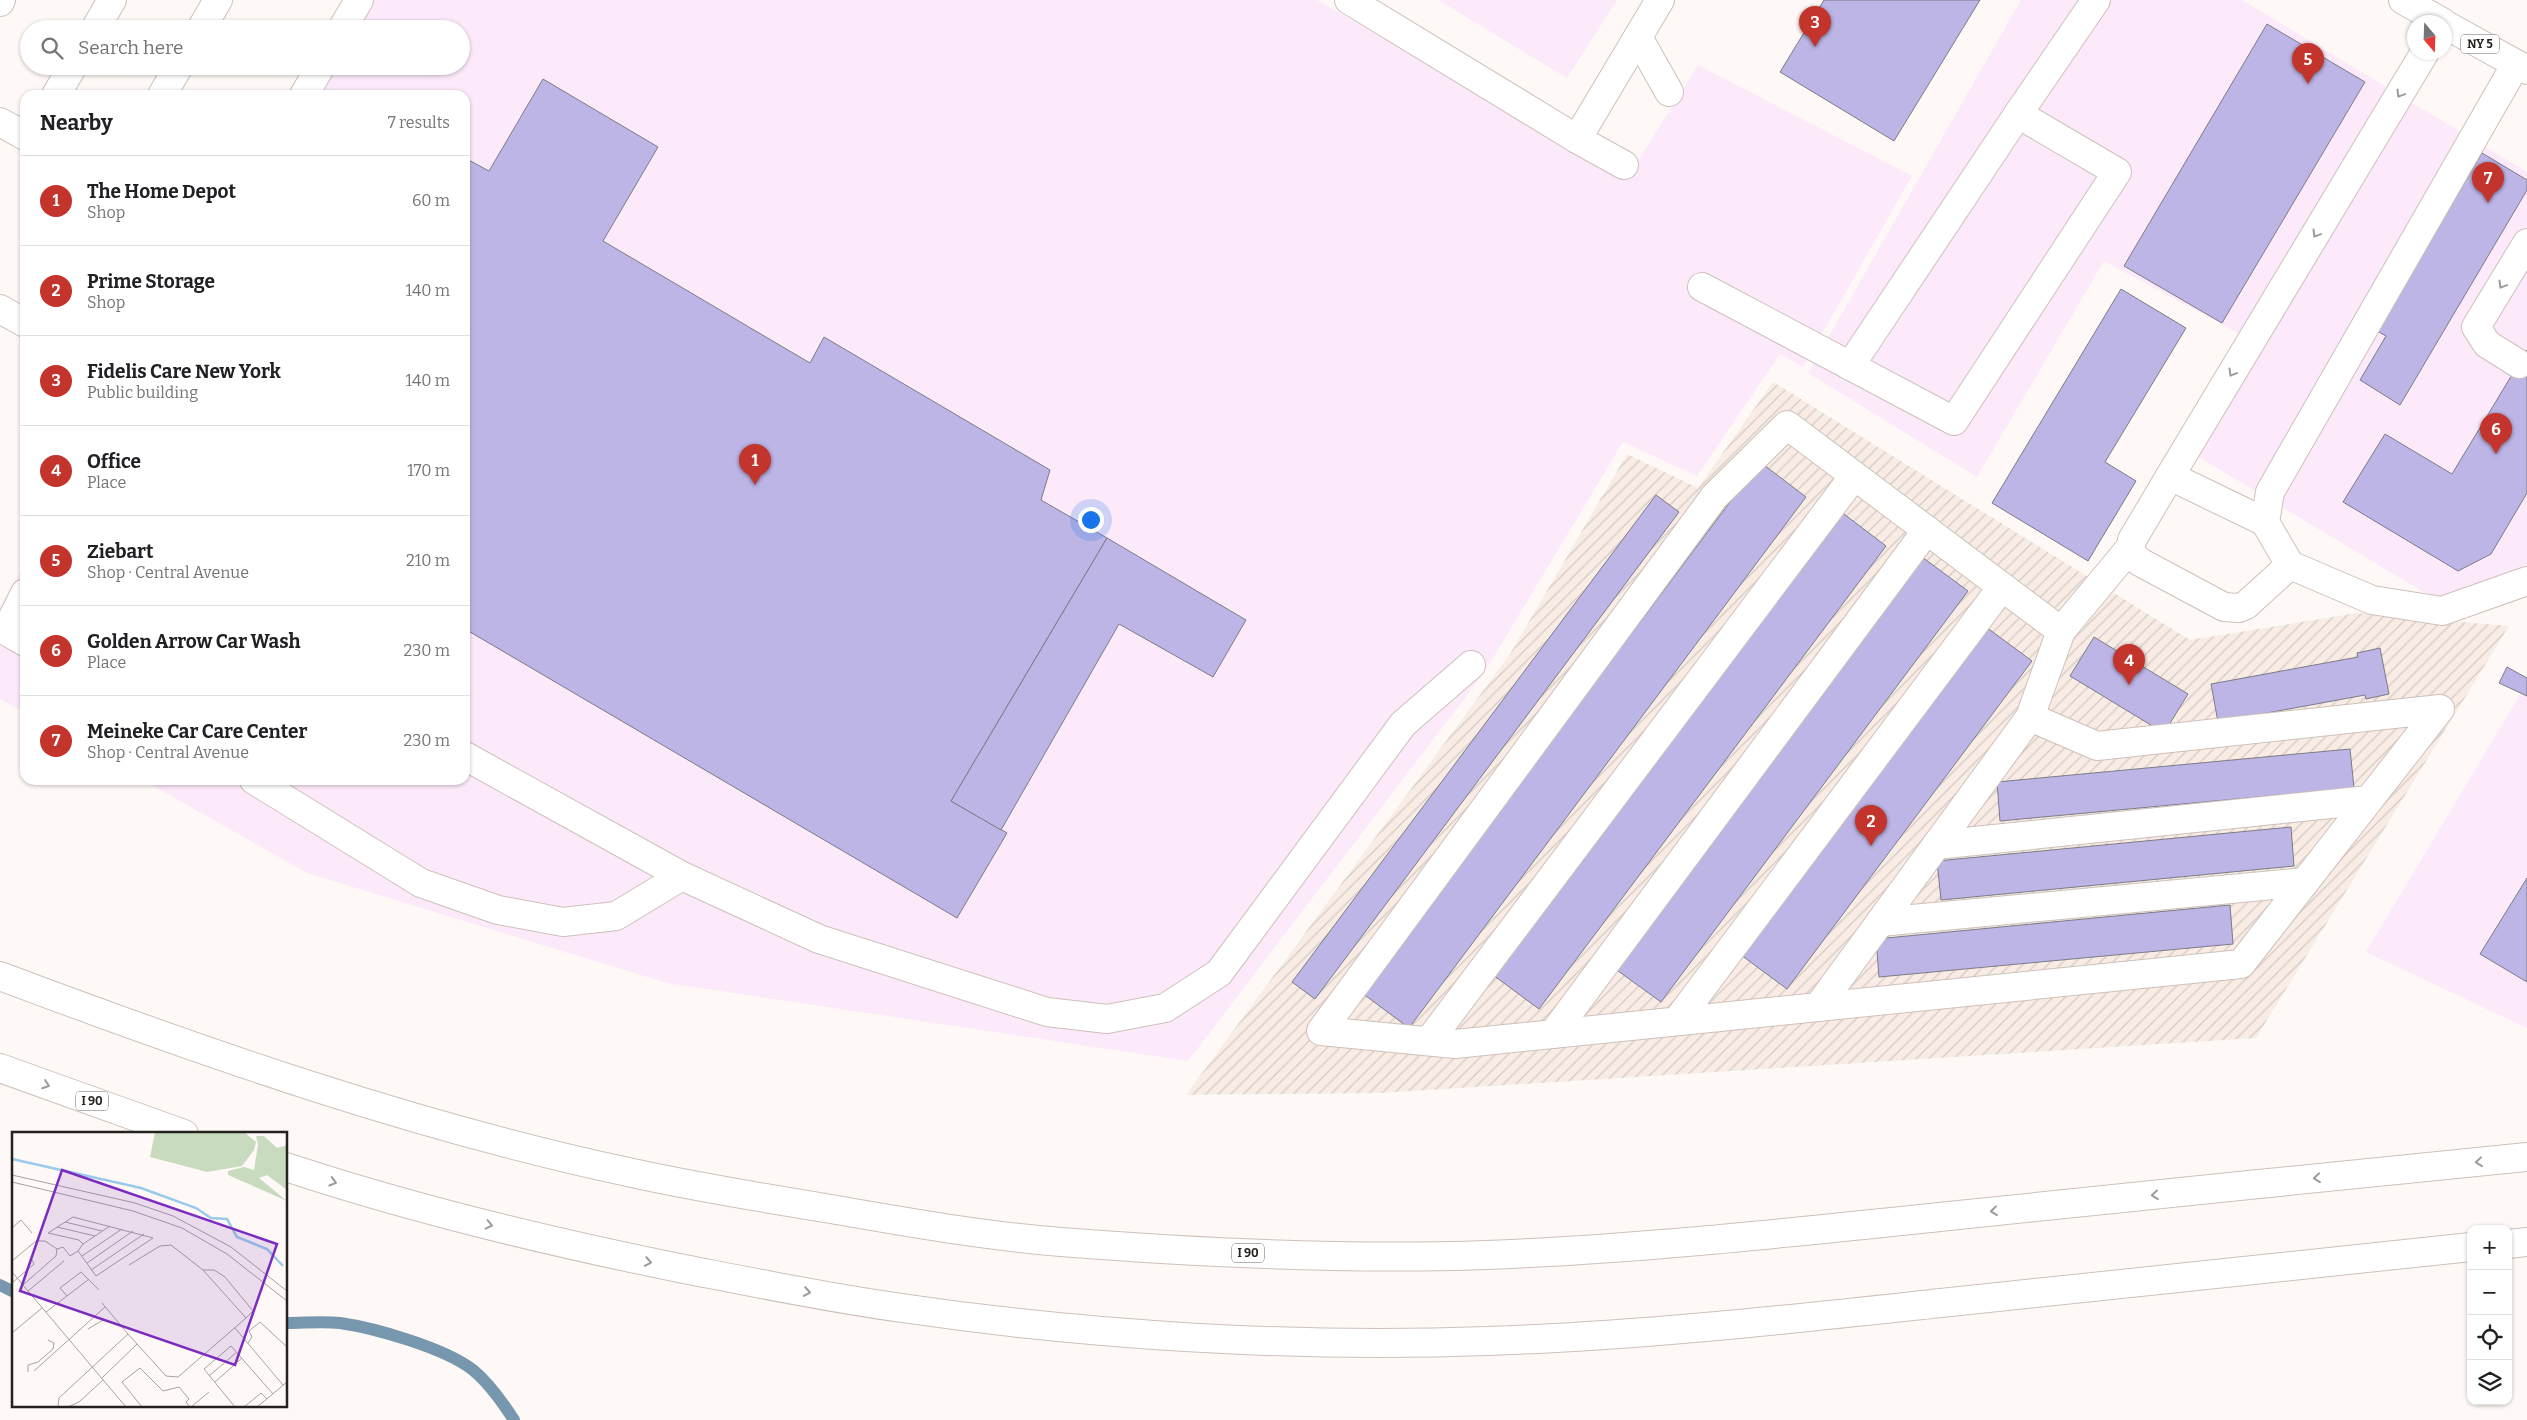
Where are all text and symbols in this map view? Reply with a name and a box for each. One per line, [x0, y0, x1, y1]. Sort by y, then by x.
pin: 3 [1799, 6, 1831, 47]
north arrow [2407, 15, 2452, 60]
search box [20, 20, 470, 75]
icon: search [38, 34, 66, 62]
road number: NY 5 [2461, 34, 2499, 54]
text: Search here [78, 36, 183, 59]
pin: 5 [2292, 43, 2324, 84]
one-way arrow [2396, 89, 2406, 98]
text: Nearby [40, 110, 113, 136]
text: 7 results [388, 113, 450, 132]
pin: 7 [2472, 162, 2504, 203]
text: The Home Depot [87, 180, 236, 203]
text: 1 [53, 191, 59, 210]
text: 60 m [412, 191, 450, 210]
text: Shop [87, 203, 125, 222]
one-way arrow [2313, 228, 2322, 237]
text: Prime Storage [87, 270, 215, 293]
one-way arrow [2498, 280, 2508, 289]
text: 2 [51, 281, 61, 300]
text: 140 m [405, 281, 450, 300]
text: Shop [87, 293, 125, 312]
text: Fidelis Care New York [87, 360, 281, 383]
one-way arrow [2229, 367, 2239, 376]
text: 3 [51, 371, 61, 390]
text: 140 m [405, 371, 450, 390]
text: Public building [87, 383, 198, 402]
pin: 6 [2480, 413, 2512, 454]
pin: 1 [739, 444, 771, 485]
text: Office [87, 450, 141, 473]
text: 4 [51, 461, 61, 480]
text: 170 m [407, 461, 450, 480]
text: Place [87, 473, 126, 492]
your location [1078, 507, 1104, 533]
text: Ziebart [87, 540, 154, 563]
text: 5 [52, 551, 60, 570]
text: 210 m [406, 551, 450, 570]
text: Shop · Central Avenue [87, 563, 249, 582]
text: Golden Arrow Car Wash [87, 630, 301, 653]
text: 6 [51, 641, 61, 660]
text: 230 m [403, 641, 450, 660]
pin: 4 [2113, 644, 2145, 685]
text: Place [87, 653, 126, 672]
text: Meineke Car Care Center [87, 720, 307, 743]
text: 7 [52, 731, 60, 750]
text: 230 m [403, 731, 450, 750]
text: Shop · Central Avenue [87, 743, 249, 762]
pin: 2 [1855, 805, 1887, 846]
one-way arrow [41, 1079, 49, 1089]
road number: I 90 [76, 1092, 108, 1110]
inset map [12, 1132, 288, 1408]
one-way arrow [2474, 1156, 2482, 1167]
one-way arrow [2313, 1172, 2321, 1183]
one-way arrow [328, 1176, 337, 1187]
one-way arrow [2151, 1189, 2159, 1200]
one-way arrow [1989, 1206, 1997, 1217]
one-way arrow [485, 1219, 494, 1230]
map controls [2467, 1225, 2512, 1405]
button: + [2467, 1225, 2512, 1270]
road number: I 90 [1232, 1244, 1264, 1262]
one-way arrow [643, 1256, 652, 1266]
button: − [2467, 1270, 2512, 1315]
one-way arrow [803, 1287, 812, 1297]
button: locate [2467, 1315, 2512, 1360]
button: layers [2467, 1360, 2512, 1405]

